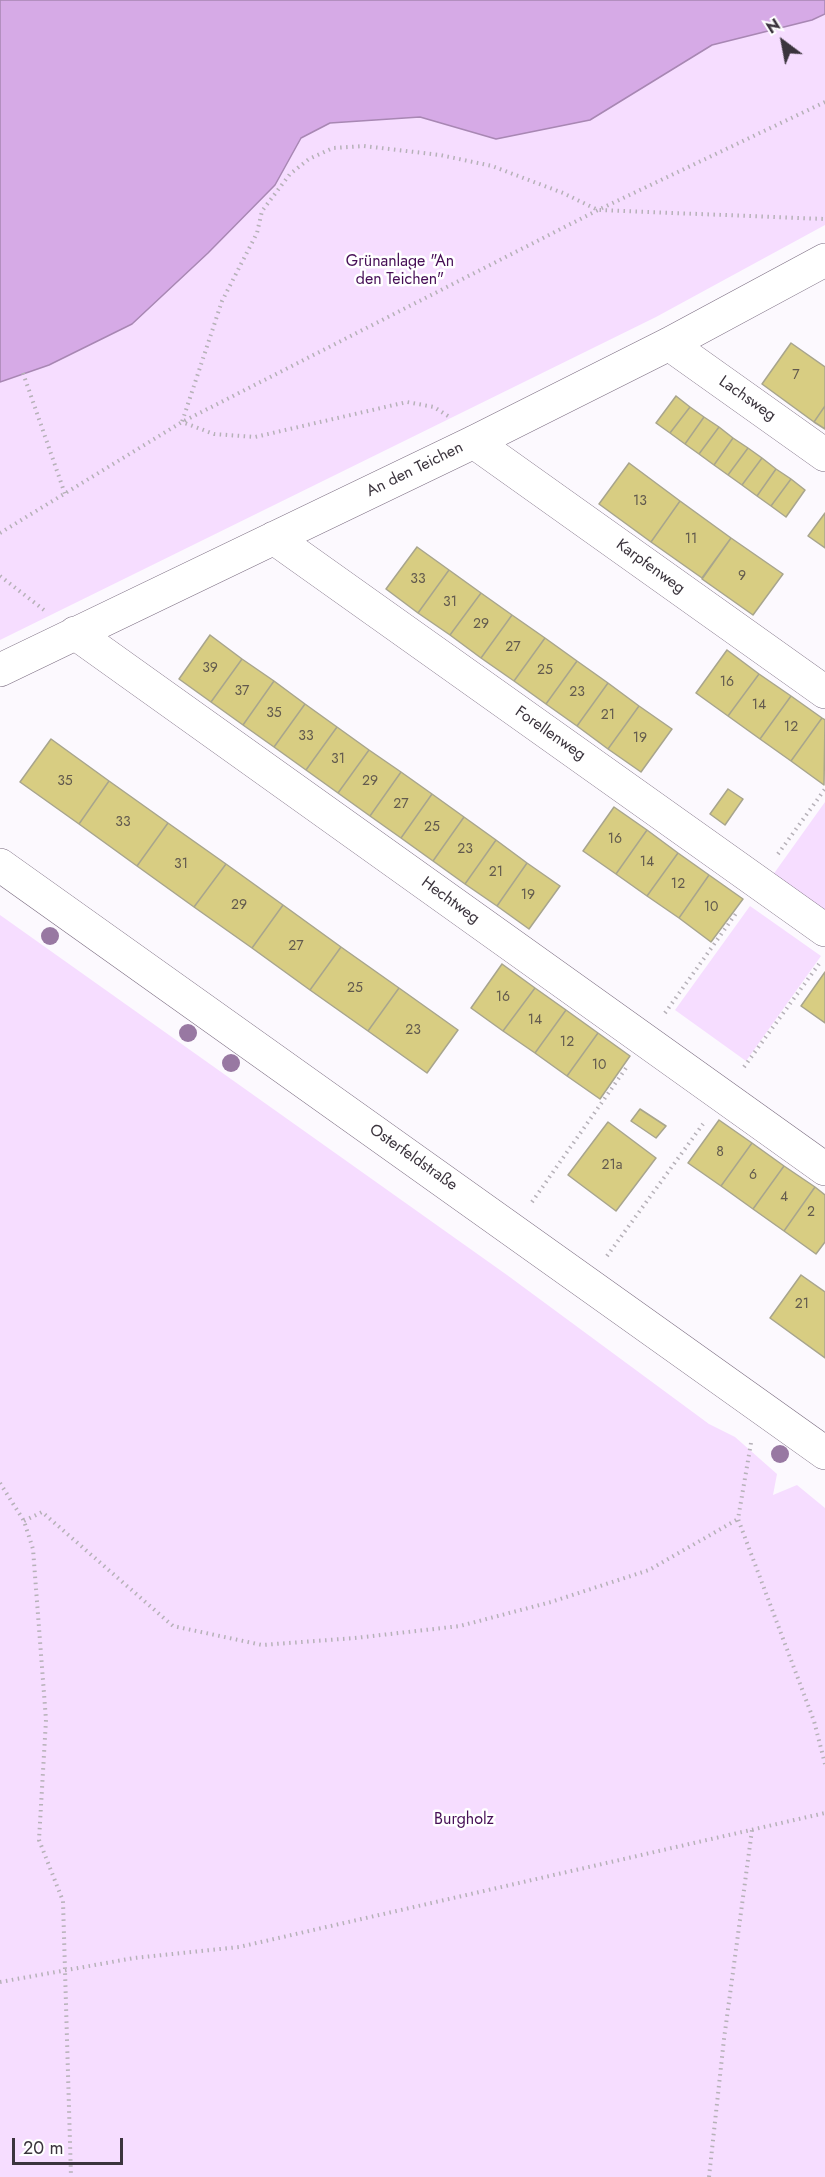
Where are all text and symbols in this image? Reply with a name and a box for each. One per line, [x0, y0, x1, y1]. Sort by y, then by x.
north arrow [753, 12, 813, 72]
text: N [762, 13, 785, 39]
park label: Grünanlage "An den Teichen" [346, 252, 454, 290]
house number: 7 [792, 368, 800, 384]
street label: Lachsweg [715, 372, 779, 426]
street label: An den Teichen [363, 438, 467, 502]
house number: 13 [633, 494, 647, 510]
house number: 11 [685, 532, 697, 548]
street label: Karpfenweg [612, 536, 688, 598]
house number: 9 [738, 569, 746, 585]
house number: 33 [410, 572, 426, 588]
house number: 31 [443, 595, 457, 611]
house number: 29 [473, 617, 489, 633]
house number: 27 [505, 640, 521, 656]
house number: 39 [202, 661, 218, 677]
house number: 25 [537, 663, 553, 679]
house number: 16 [720, 675, 734, 691]
house number: 37 [235, 684, 249, 700]
house number: 23 [569, 685, 585, 701]
house number: 14 [752, 698, 766, 714]
street label: Forellenweg [511, 703, 589, 765]
house number: 35 [266, 706, 282, 722]
house number: 21 [601, 708, 615, 724]
house number: 12 [784, 720, 798, 736]
house number: 33 [298, 729, 314, 745]
house number: 19 [633, 731, 647, 747]
house number: 31 [331, 752, 345, 768]
house number: 35 [57, 774, 73, 790]
house number: 29 [362, 774, 378, 790]
house number: 27 [393, 797, 409, 813]
house number: 33 [115, 815, 131, 831]
house number: 25 [424, 820, 440, 836]
house number: 16 [608, 832, 622, 848]
house number: 23 [457, 842, 473, 858]
house number: 14 [640, 855, 654, 871]
house number: 31 [174, 857, 188, 873]
house number: 21 [489, 865, 503, 881]
street label: Hechtweg [417, 873, 483, 929]
house number: 12 [671, 877, 685, 893]
house number: 19 [521, 888, 535, 904]
house number: 29 [231, 898, 247, 914]
house number: 10 [704, 900, 718, 916]
house number: 27 [288, 939, 304, 955]
house number: 25 [347, 981, 363, 997]
house number: 16 [496, 990, 510, 1006]
house number: 14 [528, 1013, 542, 1029]
house number: 23 [405, 1023, 421, 1039]
house number: 12 [560, 1035, 574, 1051]
house number: 10 [592, 1058, 606, 1074]
street label: Osterfeldstraße [365, 1121, 461, 1195]
house number: 8 [716, 1145, 724, 1161]
house number: 21a [602, 1158, 622, 1174]
house number: 6 [749, 1168, 757, 1184]
house number: 4 [780, 1190, 788, 1206]
house number: 2 [807, 1205, 815, 1221]
house number: 21 [795, 1297, 809, 1313]
park label: Burgholz [434, 1810, 494, 1830]
scale bar [15, 2126, 126, 2164]
text: 20 m [23, 2135, 63, 2161]

